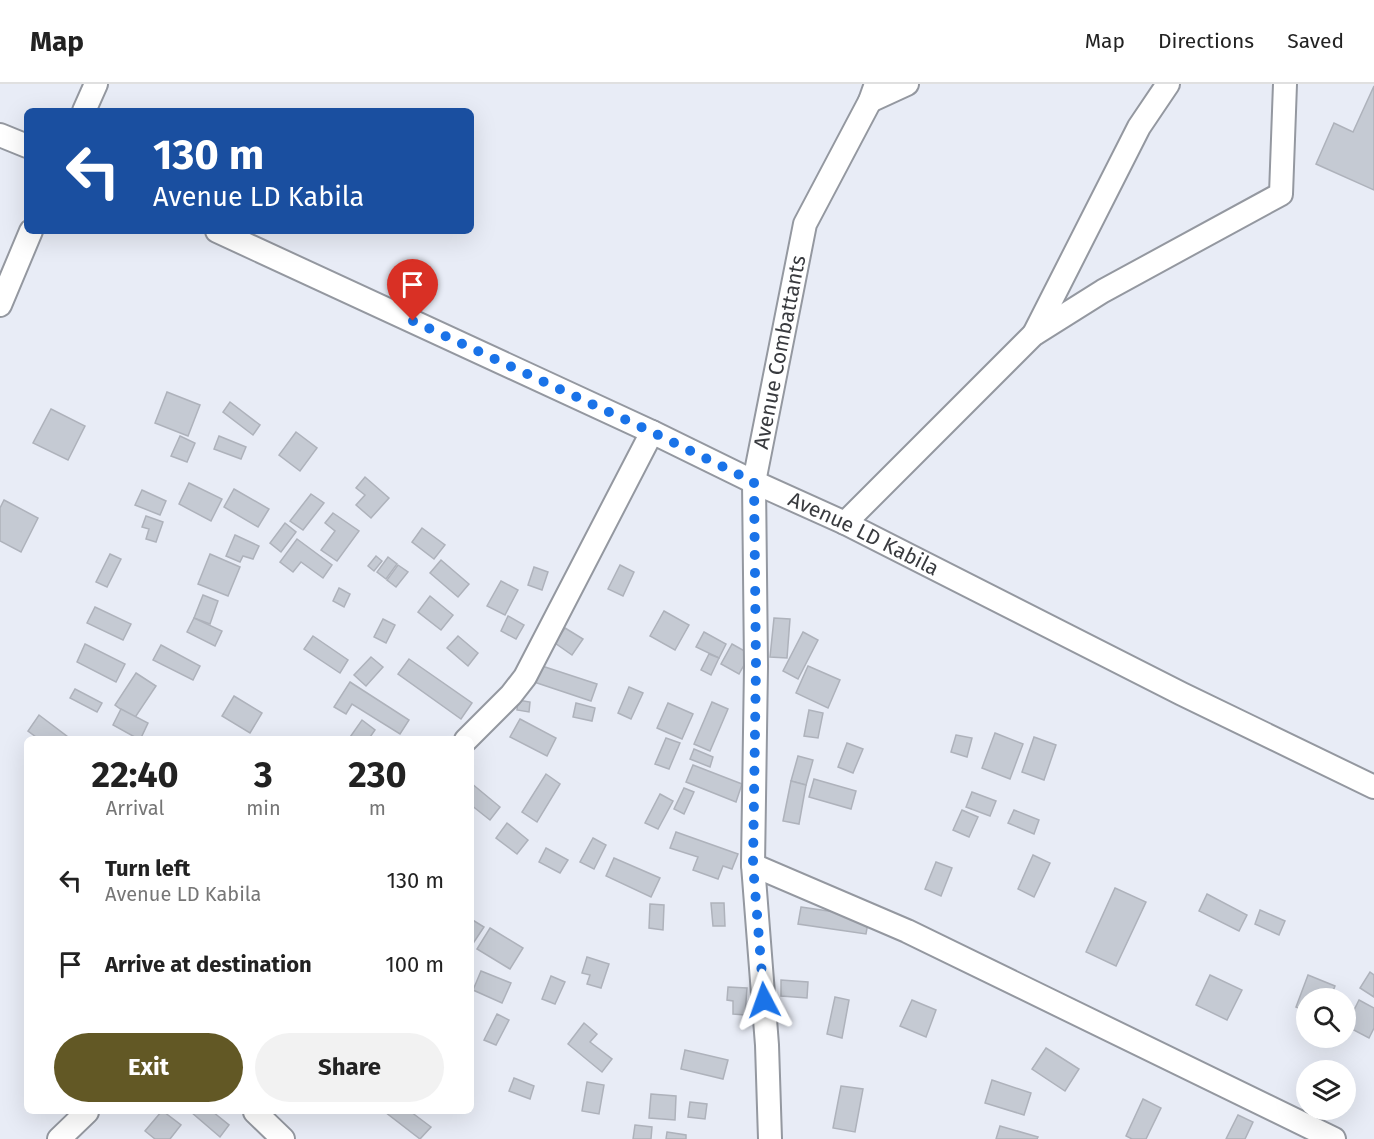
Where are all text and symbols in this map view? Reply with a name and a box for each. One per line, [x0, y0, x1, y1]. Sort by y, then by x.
text: Map [30, 25, 84, 58]
text: Map [1085, 28, 1125, 54]
text: Directions [1158, 28, 1254, 54]
text: Saved [1287, 28, 1344, 54]
text: 130 m [153, 130, 264, 180]
icon: left [54, 132, 132, 210]
text: Avenue LD Kabila [153, 181, 364, 213]
street label: Avenue Combattants [748, 253, 812, 451]
pin [387, 259, 438, 321]
icon: arrive [396, 268, 429, 301]
street label: Avenue LD Kabila [784, 486, 943, 581]
text: 22:40 [92, 753, 179, 797]
text: 3 [254, 753, 273, 797]
text: 230 [348, 753, 406, 797]
text: Arrival [106, 796, 164, 820]
text: min [246, 796, 281, 820]
text: m [369, 796, 386, 820]
text: Turn left [105, 855, 190, 882]
icon: left [54, 864, 87, 897]
text: 130 m [387, 867, 444, 894]
text: Avenue LD Kabila [105, 882, 262, 906]
icon: arrive [54, 948, 87, 981]
text: Arrive at destination [105, 951, 312, 978]
text: 100 m [385, 951, 444, 978]
position arrow [732, 968, 796, 1032]
map controls [1296, 988, 1356, 1120]
button: search [1296, 988, 1356, 1048]
button: Exit [54, 1033, 243, 1102]
button: Share [255, 1033, 444, 1102]
button: layers [1296, 1060, 1356, 1120]

